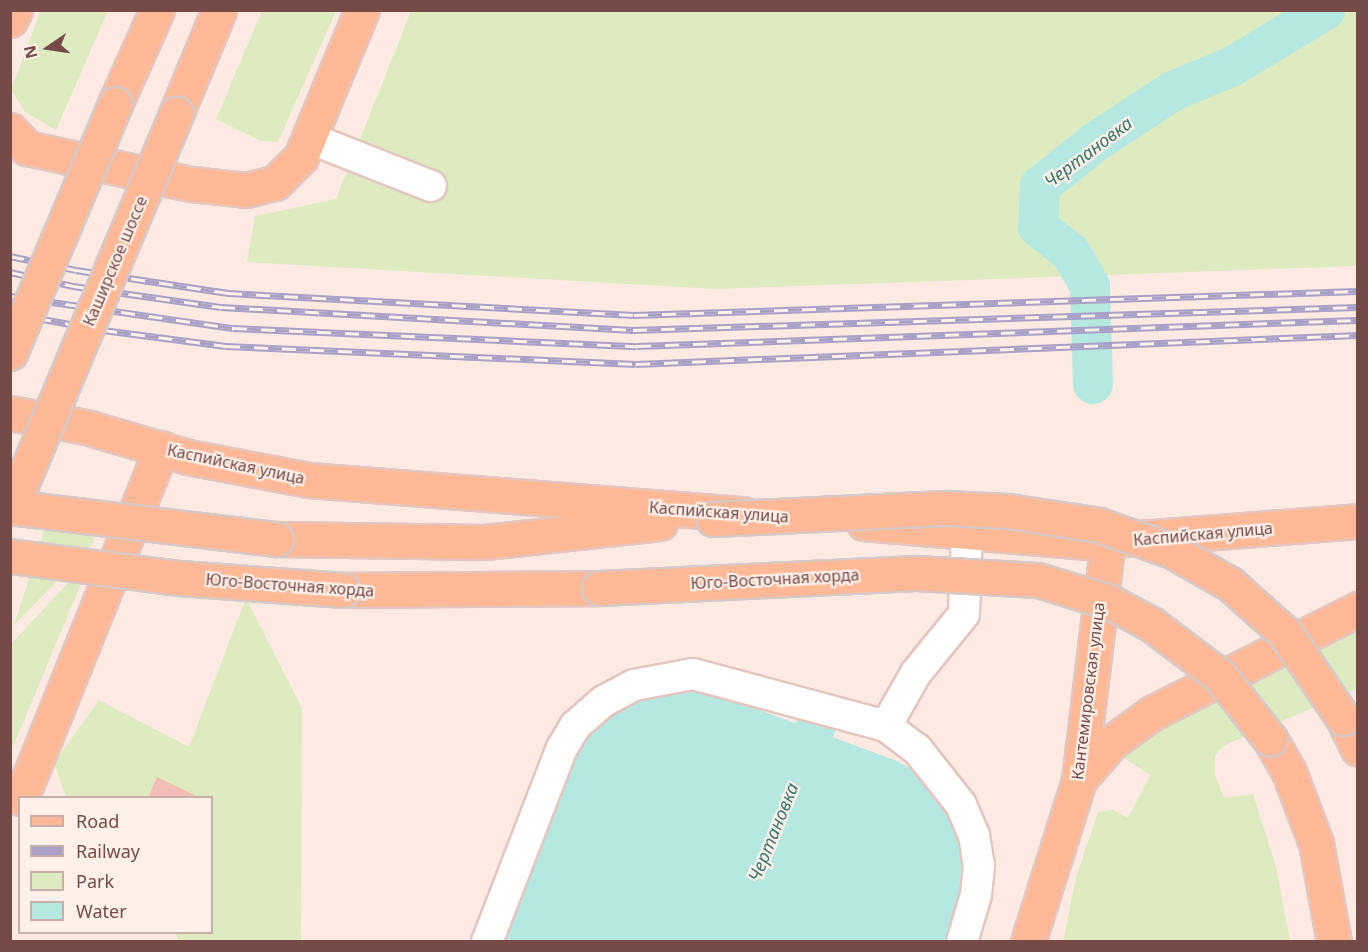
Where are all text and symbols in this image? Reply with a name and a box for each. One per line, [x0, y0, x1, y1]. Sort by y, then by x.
north arrow [18, 18, 78, 78]
text: N [18, 43, 43, 61]
water label: Чертановка [1040, 112, 1136, 192]
street label: Каширское шоссе [79, 193, 151, 329]
street label: Каспийская улица [166, 440, 306, 488]
street label: Каспийская улица [649, 498, 789, 526]
street label: Каспийская улица [1132, 518, 1274, 550]
street label: Юго-Восточная хорда [690, 565, 860, 593]
street label: Юго-Восточная хорда [205, 570, 375, 600]
street label: Кантемировская улица [1068, 601, 1108, 781]
water label: Чертановка [743, 779, 803, 885]
legend [18, 796, 213, 934]
text: Road [76, 809, 119, 833]
text: Railway [76, 839, 140, 863]
text: Park [76, 869, 114, 893]
text: Water [76, 899, 127, 923]

